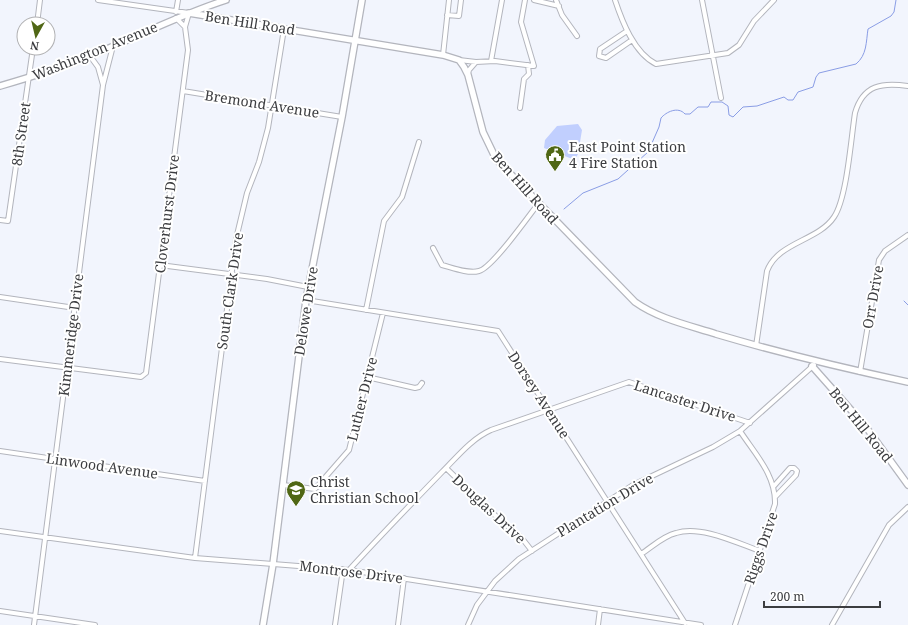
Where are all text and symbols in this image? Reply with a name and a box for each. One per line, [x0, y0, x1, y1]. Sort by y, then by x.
street label: Ben Hill Road [204, 6, 297, 39]
north arrow [16, 16, 56, 56]
street label: Washington Avenue [29, 17, 160, 84]
text: N [29, 38, 40, 54]
street label: Bremond Avenue [203, 85, 321, 122]
street label: 8th Street [7, 101, 34, 167]
place label: East Point Station 4 Fire Station [569, 137, 686, 172]
public building icon: East Point Station 4 Fire Station [544, 144, 566, 172]
street label: Ben Hill Road [488, 148, 563, 228]
street label: Cloverhurst Drive [150, 154, 183, 274]
street label: South Clark Drive [212, 231, 247, 351]
street label: Orr Drive [858, 264, 887, 330]
street label: Delowe Drive [289, 265, 322, 357]
street label: Kimmeridge Drive [54, 273, 87, 397]
street label: Dorsey Avenue [504, 348, 575, 442]
street label: Luther Drive [342, 355, 381, 443]
street label: Lancaster Drive [632, 375, 739, 426]
street label: Ben Hill Road [825, 383, 898, 466]
street label: Linwood Avenue [45, 448, 159, 483]
street label: Plantation Drive [553, 468, 657, 541]
street label: Douglas Drive [449, 470, 530, 548]
place label: Christ Christian School [310, 472, 419, 507]
school or university icon: Christ Christian School [285, 479, 307, 507]
street label: Riggs Drive [739, 509, 782, 587]
street label: Montrose Drive [298, 556, 404, 587]
scale bar [764, 583, 880, 609]
text: 200 m [770, 588, 805, 605]

